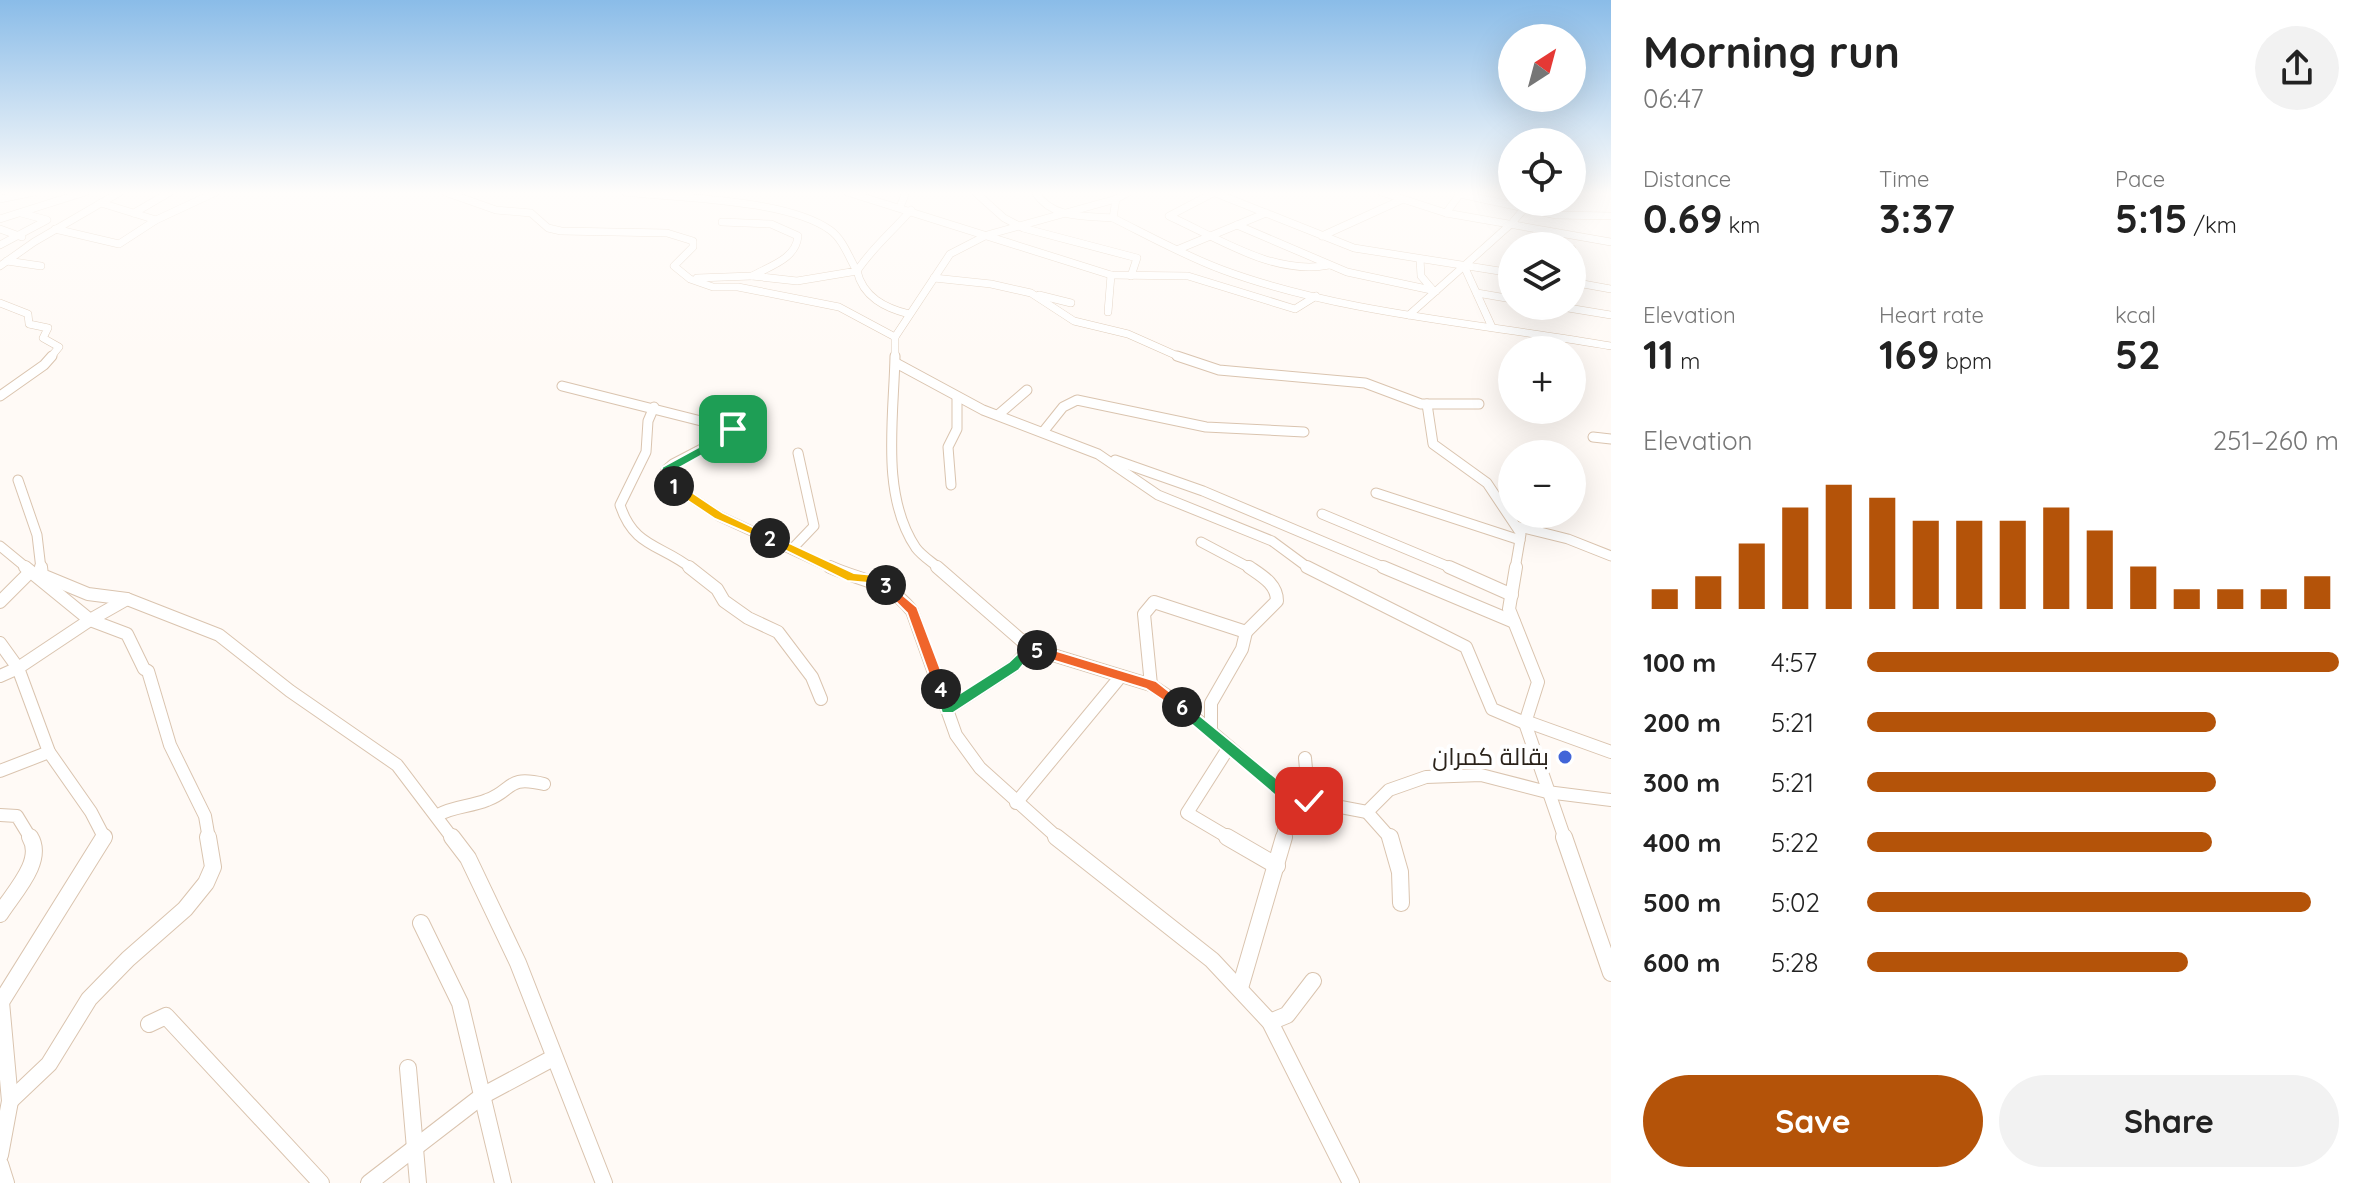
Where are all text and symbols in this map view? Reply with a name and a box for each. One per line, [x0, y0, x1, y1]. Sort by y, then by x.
north arrow [1498, 24, 1586, 112]
map controls [1498, 24, 1586, 528]
text: Morning run [1643, 24, 1900, 79]
button: share [2255, 26, 2339, 110]
text: 06:47 [1643, 82, 1704, 115]
button: locate [1498, 128, 1586, 216]
text: Distance [1643, 165, 1731, 193]
text: Time [1879, 165, 1930, 193]
text: Pace [2115, 165, 2165, 193]
text: 0.69 [1643, 193, 1722, 243]
text: 3:37 [1879, 193, 1955, 243]
text: 5:15 [2115, 193, 2188, 243]
text: km [1722, 211, 1760, 239]
text: /km [2188, 211, 2237, 239]
button: layers [1498, 232, 1586, 320]
text: Elevation [1643, 301, 1736, 329]
text: Heart rate [1879, 301, 1984, 329]
text: kcal [2115, 301, 2156, 329]
text: 11 [1643, 329, 1674, 379]
text: 169 [1879, 329, 1939, 379]
text: 52 [2115, 329, 2161, 379]
button: + [1498, 336, 1586, 424]
text: m [1674, 347, 1700, 375]
text: bpm [1939, 347, 1992, 375]
pin [699, 395, 767, 463]
icon: arrive [711, 407, 755, 451]
text: Elevation [1643, 424, 1753, 457]
text: 251–260 m [2213, 424, 2339, 457]
button: − [1498, 440, 1586, 528]
pin: 1 [654, 466, 694, 506]
text: 1 [670, 472, 678, 500]
pin: 2 [750, 518, 790, 558]
text: 2 [764, 524, 776, 552]
pin: 3 [866, 565, 906, 605]
text: 3 [880, 571, 892, 599]
pin: 5 [1017, 630, 1057, 670]
text: 5 [1031, 636, 1043, 664]
text: 100 m [1643, 646, 1716, 679]
text: 4:57 [1771, 646, 1817, 679]
pin: 4 [921, 669, 961, 709]
text: 4 [935, 675, 947, 703]
pin: 6 [1162, 687, 1202, 727]
text: 6 [1176, 693, 1188, 721]
text: 200 m [1643, 706, 1721, 739]
text: 5:21 [1771, 706, 1814, 739]
place label: بقالة كمران [1432, 741, 1549, 771]
marker: بقالة كمران [1556, 748, 1574, 766]
text: 300 m [1643, 766, 1720, 799]
text: 5:21 [1771, 766, 1814, 799]
pin [1275, 767, 1343, 835]
icon: check [1287, 779, 1331, 823]
text: 400 m [1643, 826, 1721, 859]
text: 5:22 [1771, 826, 1819, 859]
text: 500 m [1643, 886, 1721, 919]
text: 5:02 [1771, 886, 1820, 919]
text: 600 m [1643, 946, 1721, 979]
text: 5:28 [1771, 946, 1818, 979]
button: Save [1643, 1075, 1983, 1167]
button: Share [1999, 1075, 2339, 1167]

